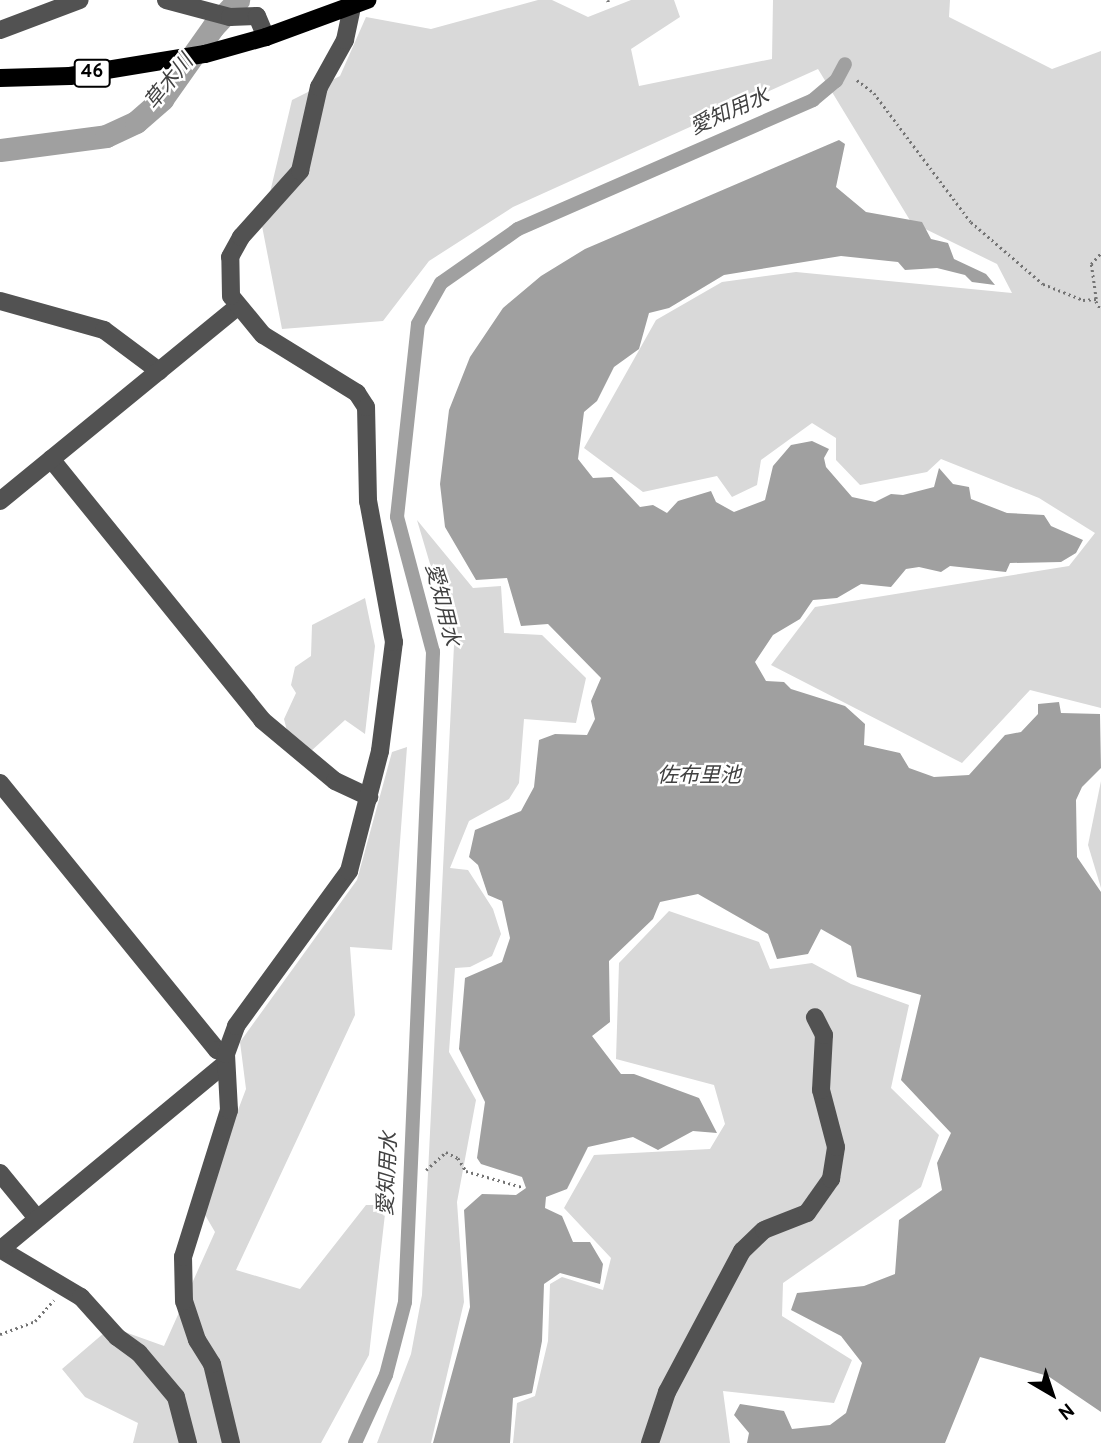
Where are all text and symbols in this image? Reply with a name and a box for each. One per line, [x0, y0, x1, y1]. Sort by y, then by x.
water label: 草木川 [140, 51, 200, 115]
road number: 46 [73, 58, 111, 88]
water label: 愛知用水 [687, 84, 773, 142]
water label: 愛知用水 [419, 561, 463, 649]
water label: 佐布里池 [657, 764, 741, 790]
water label: 愛知用水 [374, 1131, 404, 1217]
north arrow [1017, 1359, 1087, 1429]
text: N [1052, 1397, 1078, 1424]

